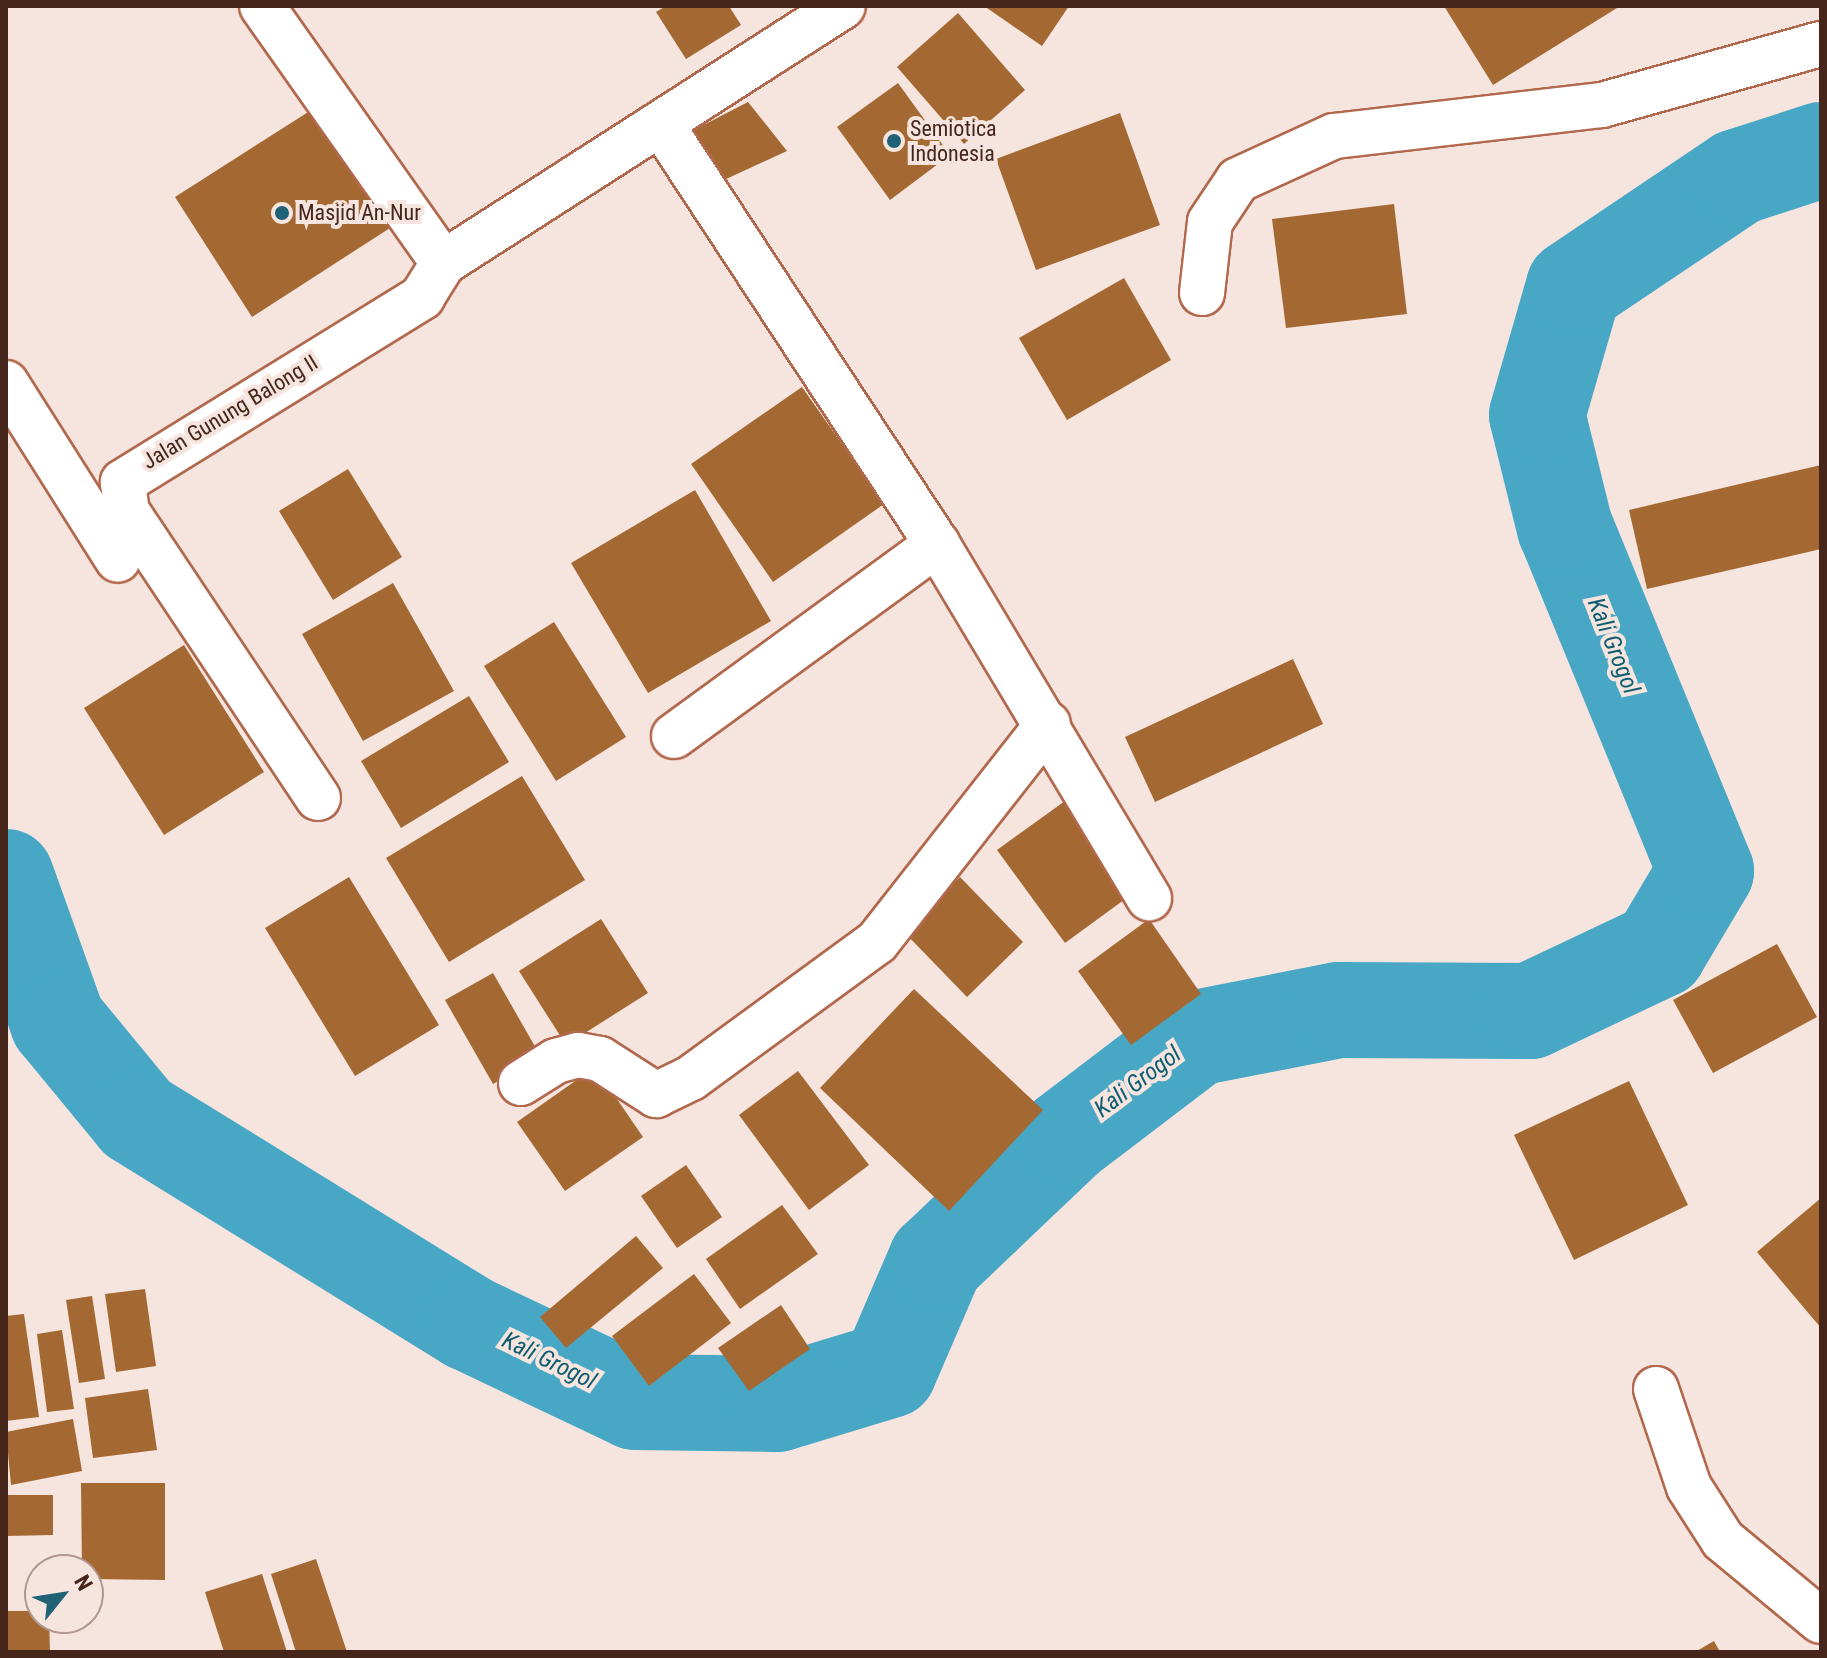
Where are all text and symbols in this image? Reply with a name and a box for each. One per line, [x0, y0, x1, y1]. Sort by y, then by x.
place label: Semiotica Indonesia [910, 115, 997, 166]
marker: Semiotica Indonesia [885, 132, 903, 150]
place label: Masjid An-Nur [298, 200, 421, 226]
marker: Masjid An-Nur [273, 204, 291, 222]
street label: Jalan Gunung Balong II [137, 349, 323, 475]
water label: Kali Grogol [1581, 594, 1645, 698]
water label: Kali Grogol [1089, 1040, 1187, 1124]
water label: Kali Grogol [497, 1326, 601, 1396]
north arrow [24, 1554, 104, 1634]
text: N [69, 1571, 98, 1595]

